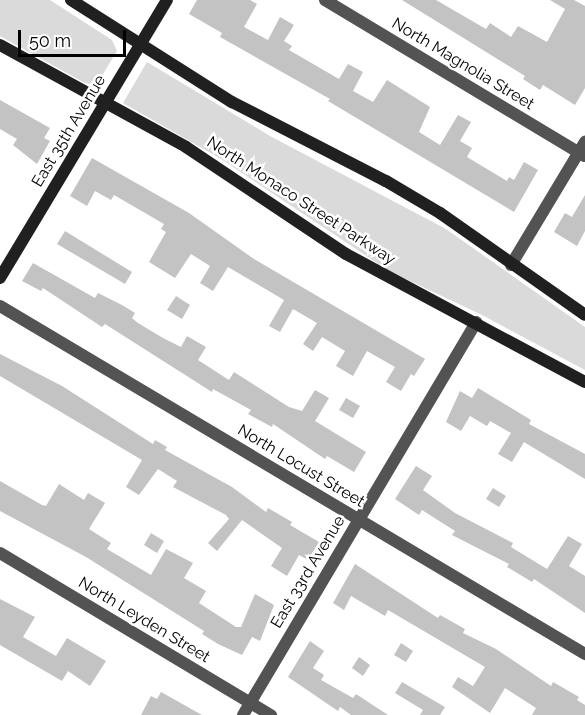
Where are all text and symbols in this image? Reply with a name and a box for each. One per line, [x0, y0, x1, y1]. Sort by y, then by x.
street label: North Magnolia Street [388, 14, 538, 114]
scale bar [21, 18, 129, 56]
text: 50 m [29, 30, 71, 51]
street label: East 35th Avenue [28, 71, 110, 191]
street label: North Monaco Street Parkway [203, 133, 399, 269]
street label: North Locust Street [234, 421, 368, 511]
street label: East 33rd Avenue [267, 512, 349, 632]
street label: North Leyden Street [75, 573, 213, 667]

